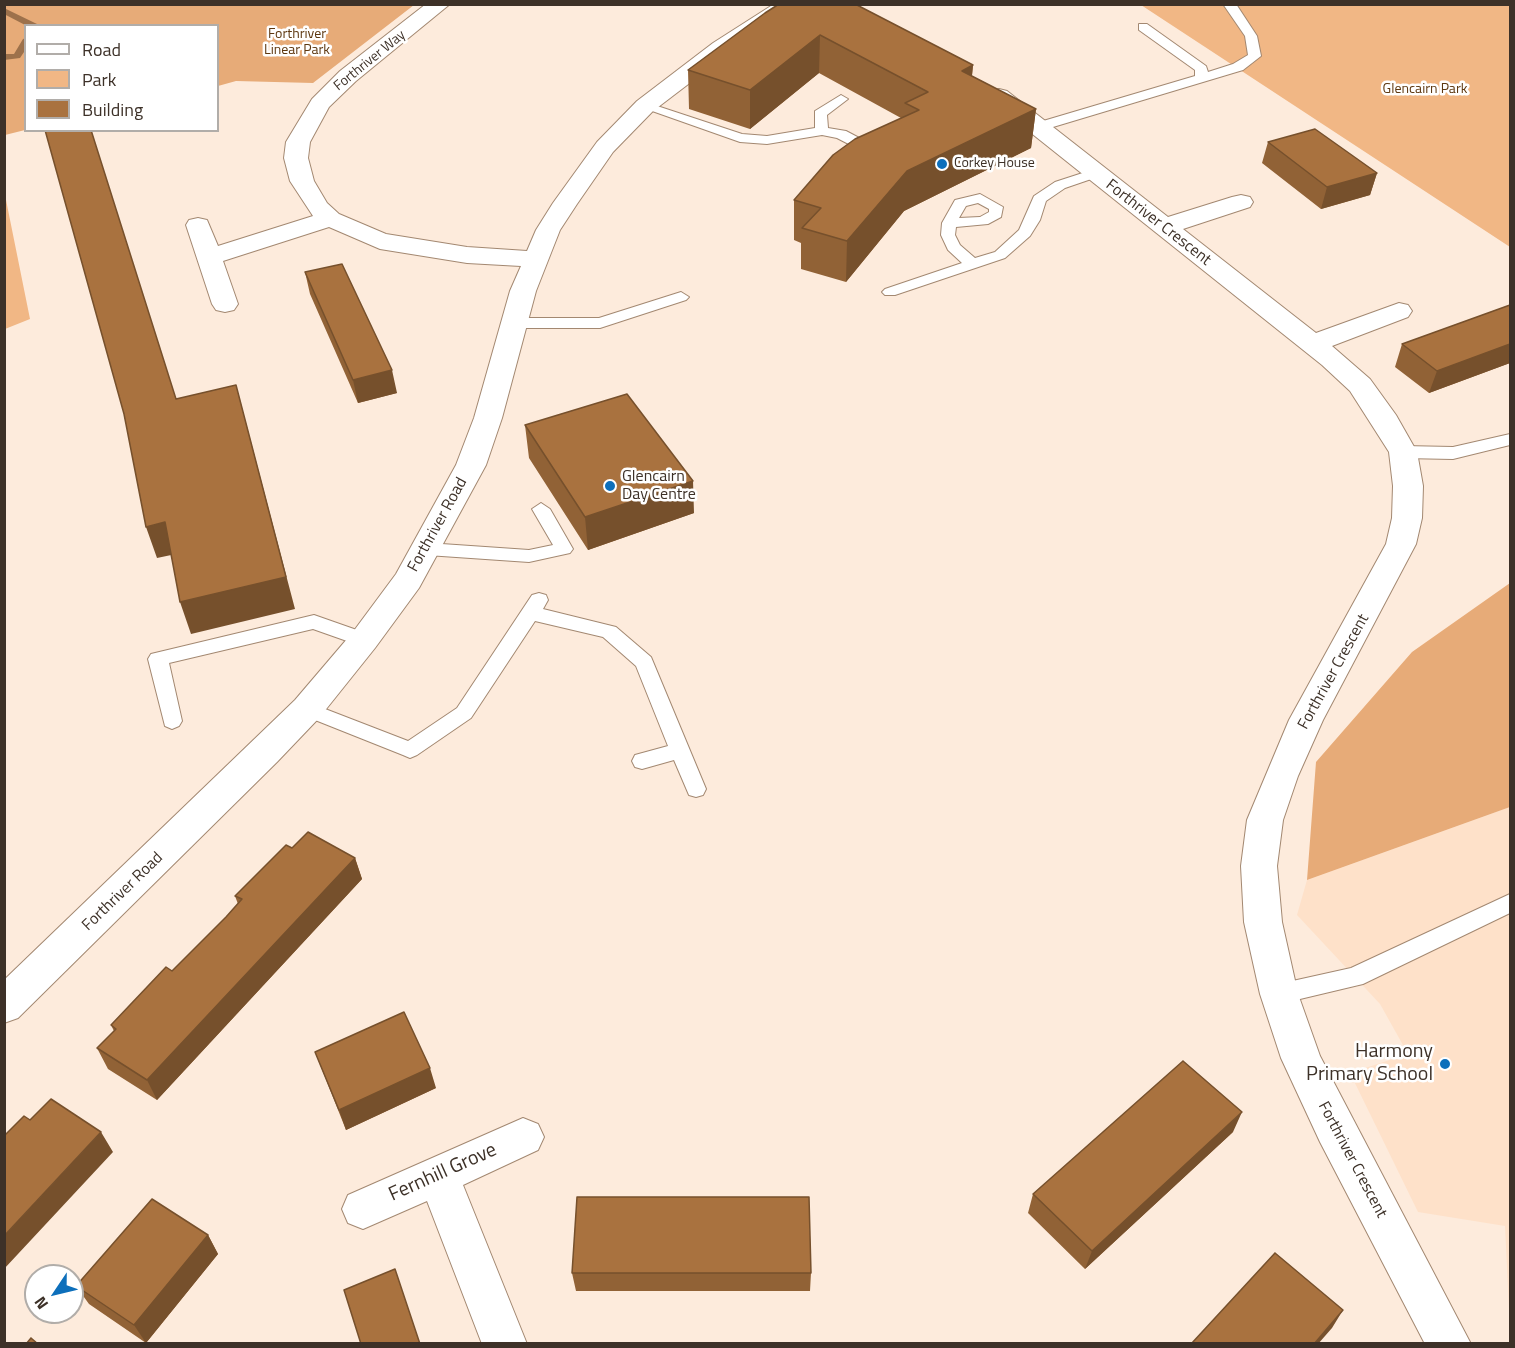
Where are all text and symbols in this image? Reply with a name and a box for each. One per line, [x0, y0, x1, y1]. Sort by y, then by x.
legend [24, 24, 219, 132]
park label: Forthriver Linear Park [264, 27, 330, 60]
street label: Forthriver Way [331, 27, 409, 95]
text: Road [82, 36, 121, 63]
text: Park [82, 66, 116, 93]
park label: Glencairn Park [1383, 82, 1467, 98]
text: Building [82, 96, 143, 123]
place label: Corkey House [954, 156, 1035, 172]
marker: Corkey House [935, 157, 949, 171]
street label: Forthriver Crescent [1101, 176, 1215, 270]
place label: Glencairn Day Centre [622, 467, 696, 505]
street label: Forthriver Road [404, 475, 472, 575]
marker: Glencairn Day Centre [603, 479, 617, 493]
street label: Forthriver Crescent [1294, 611, 1374, 733]
street label: Forthriver Road [79, 849, 167, 935]
place label: Harmony Primary School [1306, 1040, 1433, 1087]
marker: Harmony Primary School [1438, 1057, 1452, 1071]
street label: Forthriver Crescent [1313, 1099, 1391, 1221]
street label: Fernhill Grove [385, 1139, 501, 1207]
north arrow [24, 1264, 84, 1324]
text: N [28, 1292, 54, 1315]

